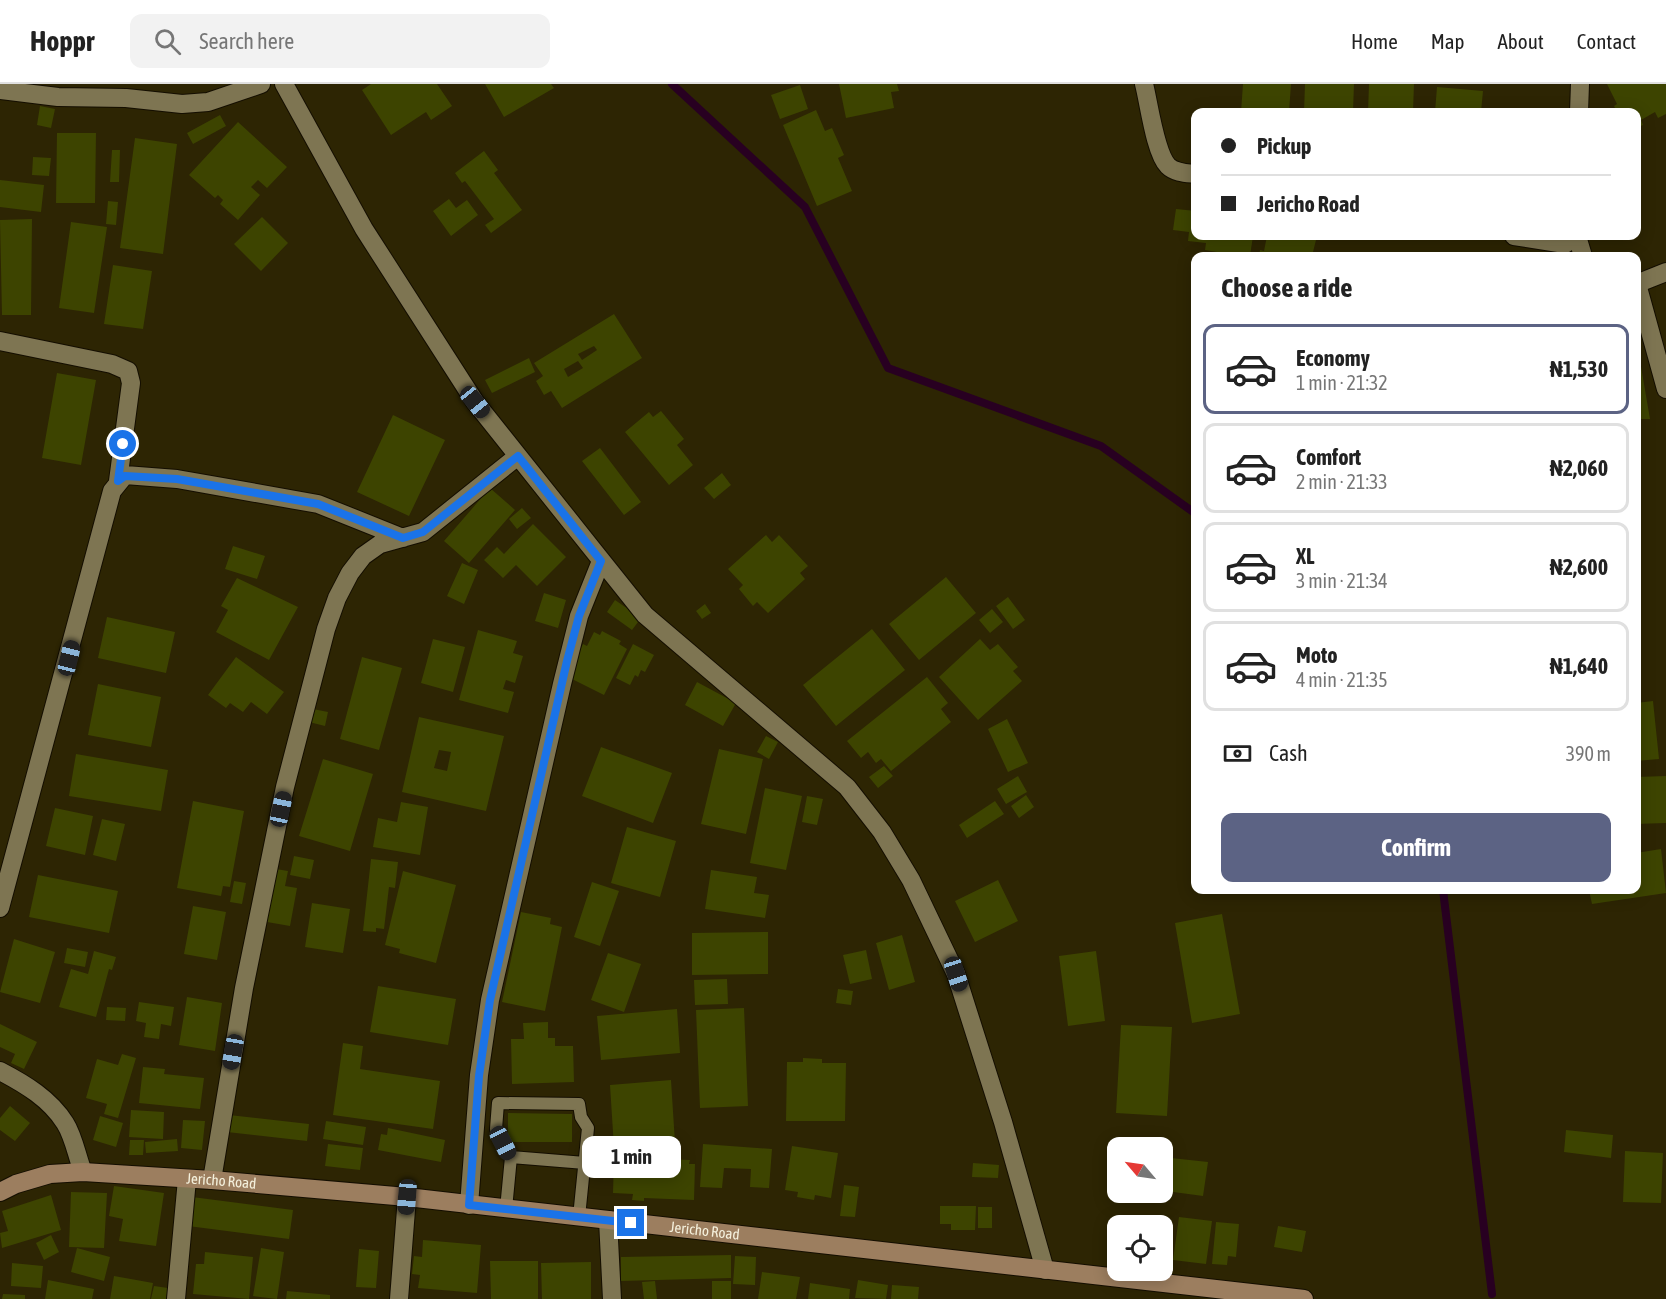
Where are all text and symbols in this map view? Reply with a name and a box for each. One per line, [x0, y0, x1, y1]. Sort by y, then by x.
search box [130, 14, 550, 68]
text: Hoppr [30, 25, 94, 57]
icon: search [151, 25, 184, 58]
text: Search here [199, 28, 294, 54]
text: Home [1351, 29, 1398, 53]
text: Map [1431, 29, 1465, 53]
text: About [1498, 29, 1544, 53]
text: Contact [1577, 29, 1636, 53]
text: Pickup [1257, 133, 1312, 159]
text: Jericho Road [1257, 191, 1360, 217]
text: Choose a ride [1221, 272, 1353, 303]
icon: car [1224, 342, 1278, 396]
text: Economy [1296, 345, 1370, 371]
text: ₦1,530 [1550, 356, 1608, 382]
text: 1 min · 21:32 [1296, 371, 1388, 394]
car [457, 382, 493, 422]
route start [109, 430, 136, 457]
icon: car [1224, 441, 1278, 495]
text: Comfort [1296, 444, 1361, 470]
text: ₦2,060 [1550, 455, 1608, 481]
text: 2 min · 21:33 [1296, 470, 1388, 493]
icon: car [1224, 540, 1278, 594]
text: XL [1296, 543, 1314, 569]
text: ₦2,600 [1550, 554, 1608, 580]
text: 3 min · 21:34 [1296, 569, 1388, 592]
car [56, 638, 82, 678]
icon: car [1224, 639, 1278, 693]
text: Moto [1296, 642, 1338, 668]
text: ₦1,640 [1550, 653, 1608, 679]
text: 4 min · 21:35 [1296, 668, 1388, 691]
icon: cash [1221, 737, 1254, 770]
text: Cash [1269, 740, 1308, 766]
text: 390 m [1566, 742, 1611, 765]
car [268, 790, 294, 828]
button: Confirm [1221, 813, 1611, 882]
car [942, 954, 970, 994]
car [221, 1033, 245, 1071]
car [487, 1123, 519, 1163]
callout: 1 min [582, 1136, 680, 1178]
north arrow [1107, 1137, 1173, 1203]
map controls [1107, 1137, 1173, 1281]
text: 1 min [611, 1145, 652, 1168]
street label: Jericho Road [186, 1169, 257, 1192]
car [396, 1178, 418, 1216]
route end [617, 1209, 644, 1236]
button: locate [1107, 1215, 1173, 1281]
street label: Jericho Road [669, 1218, 741, 1243]

